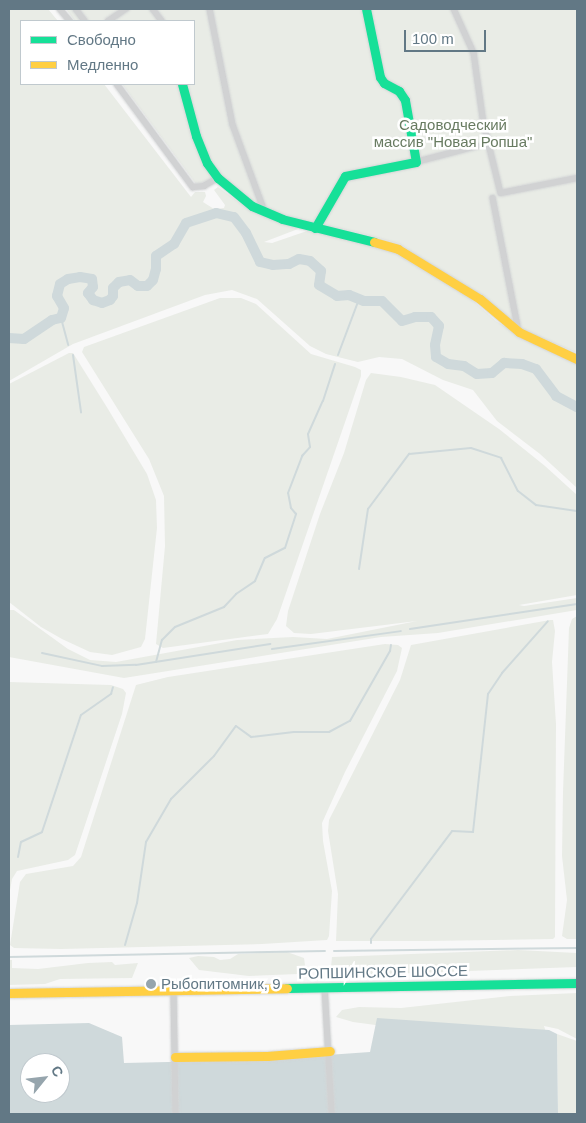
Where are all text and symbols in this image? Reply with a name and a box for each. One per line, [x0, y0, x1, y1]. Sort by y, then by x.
legend [20, 20, 195, 85]
scale bar [406, 20, 488, 52]
text: 100 m [412, 30, 454, 47]
text: Свободно [67, 31, 136, 48]
text: Медленно [67, 56, 138, 73]
park label: Садоводческий массив "Новая Ропша" [374, 115, 532, 150]
street label: РОПШИНСКОЕ ШОССЕ [298, 962, 468, 982]
place label: Рыбопитомник, 9 [161, 975, 280, 993]
marker: Рыбопитомник, 9 [145, 978, 157, 990]
north arrow [20, 1053, 70, 1103]
text: С [48, 1063, 67, 1080]

